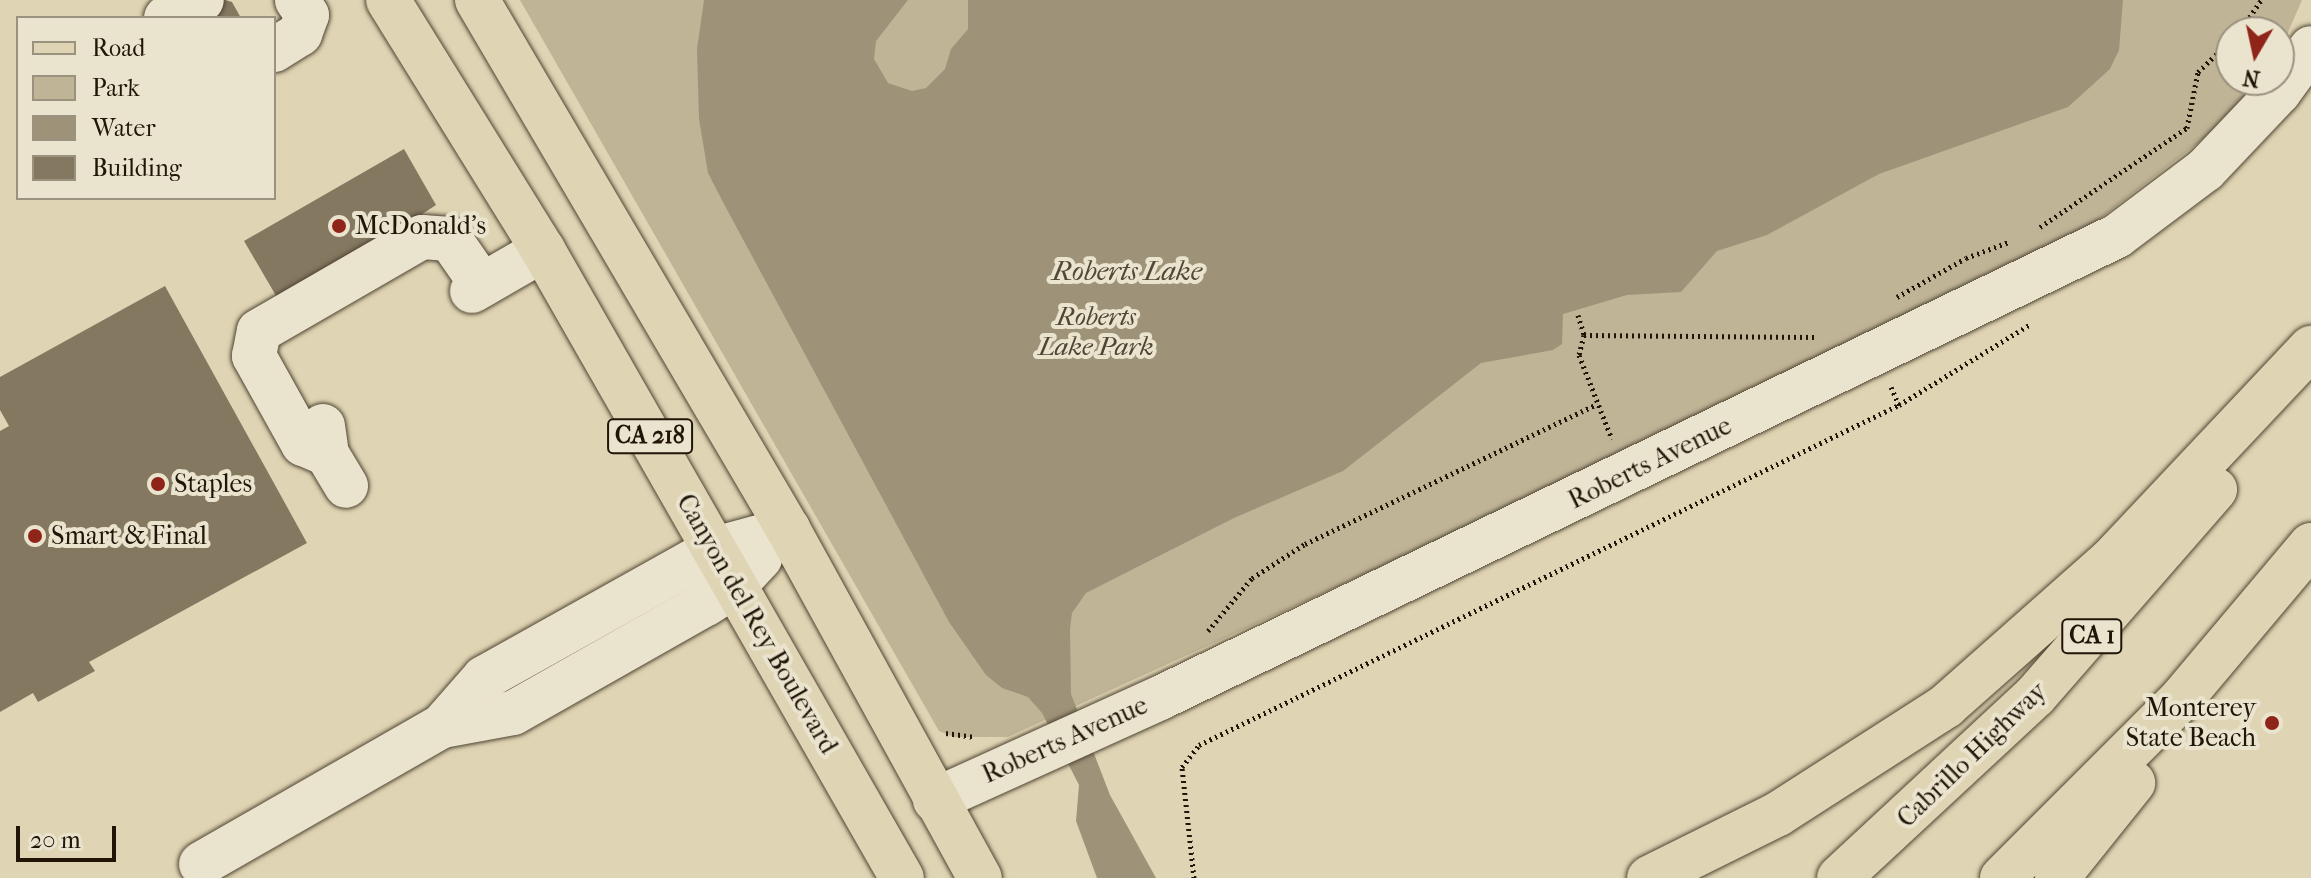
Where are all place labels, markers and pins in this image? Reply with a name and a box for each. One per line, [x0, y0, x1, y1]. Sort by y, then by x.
place label: McDonald's [355, 210, 486, 242]
marker: McDonald's [330, 217, 348, 235]
place label: Staples [174, 468, 252, 500]
marker: Staples [149, 475, 167, 493]
place label: Smart & Final [51, 520, 207, 552]
marker: Smart & Final [26, 527, 44, 545]
place label: Monterey State Beach [2126, 692, 2256, 754]
marker: Monterey State Beach [2263, 714, 2281, 732]

